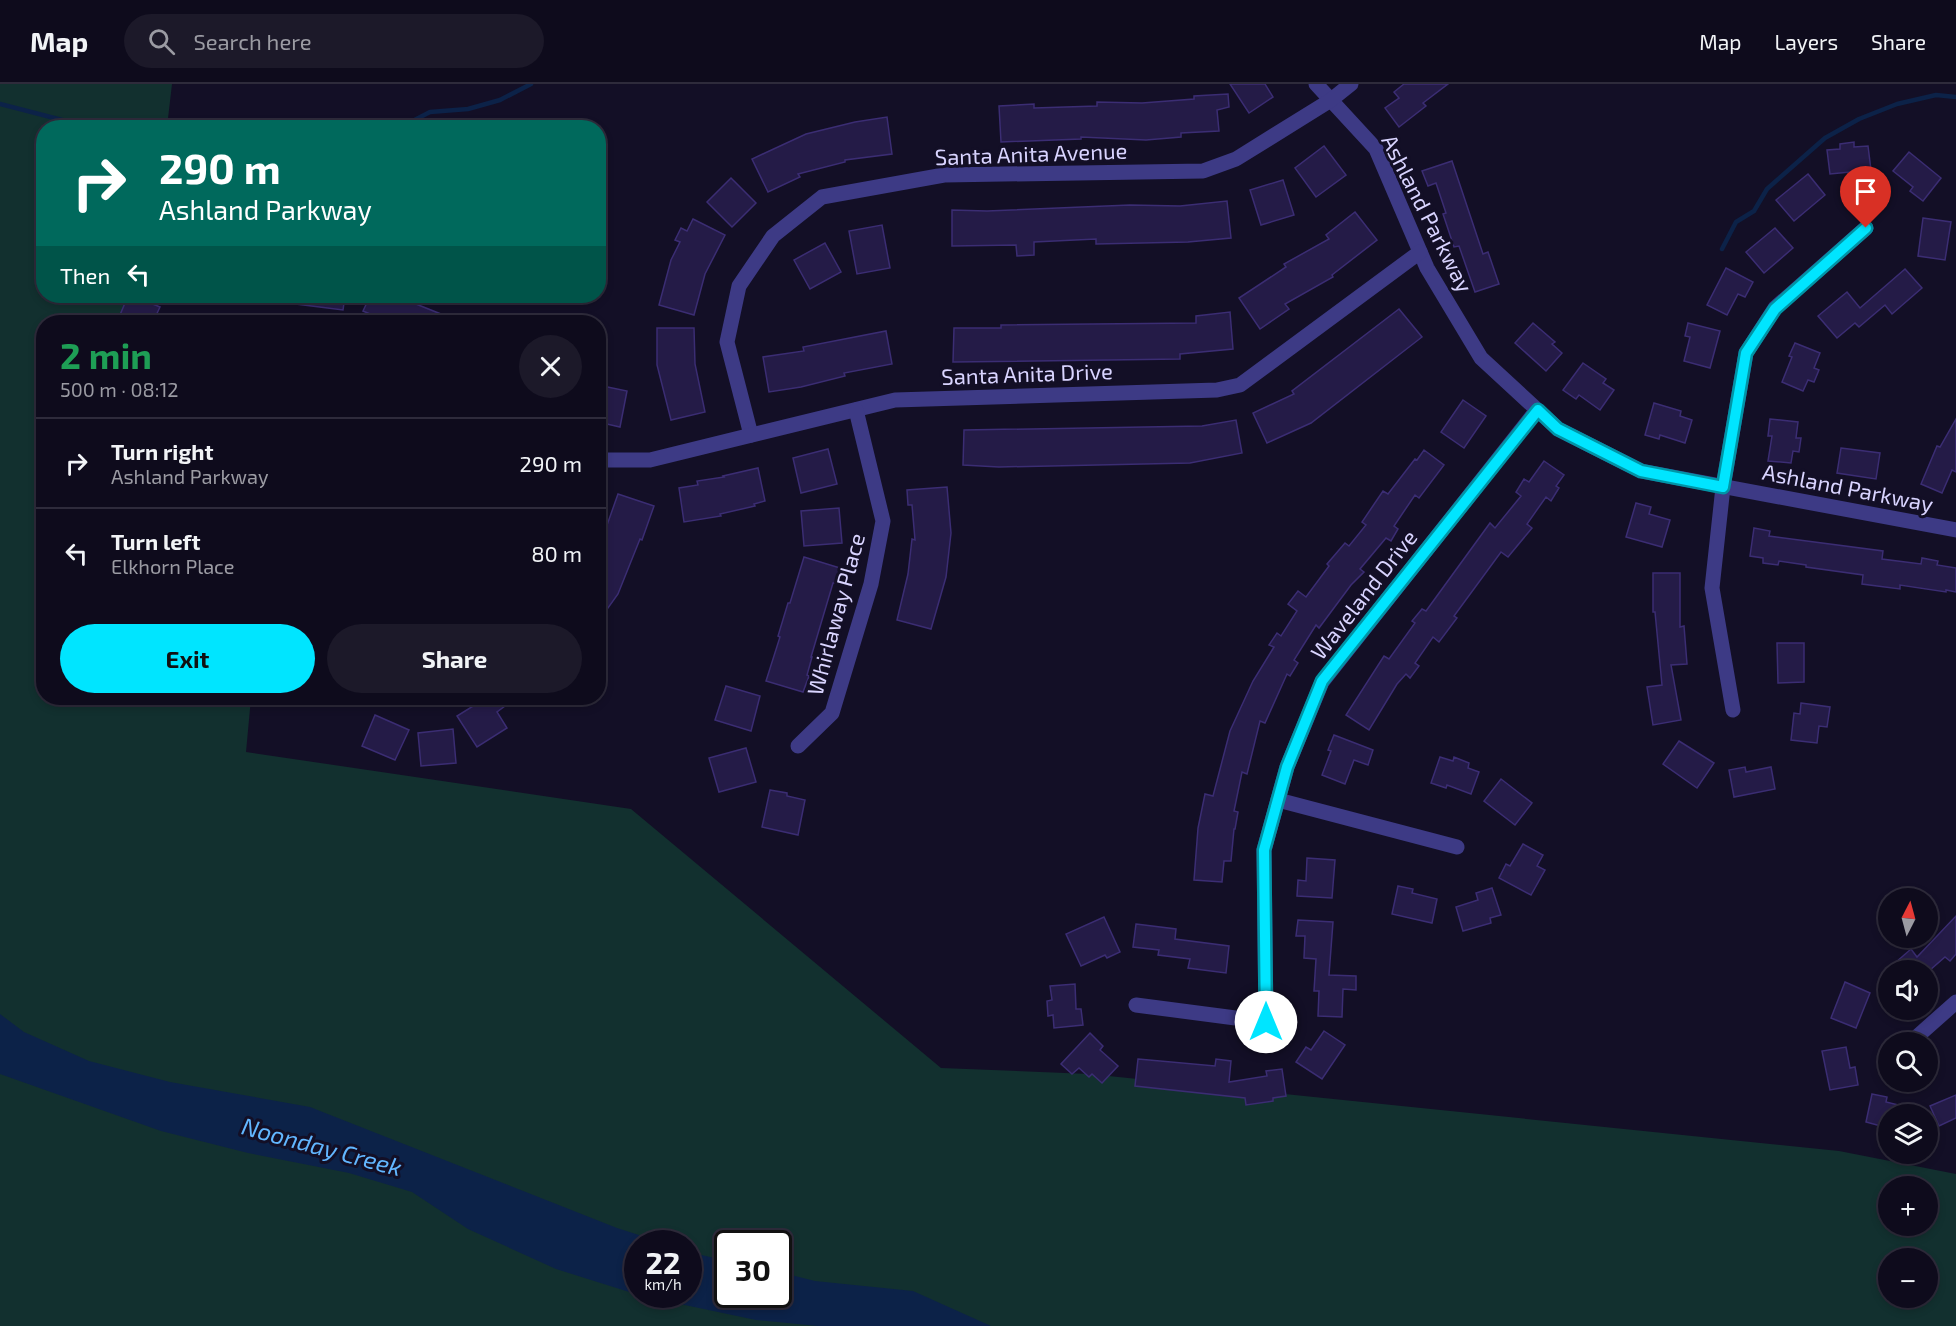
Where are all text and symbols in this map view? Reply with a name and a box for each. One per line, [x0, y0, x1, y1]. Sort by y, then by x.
search box [124, 14, 544, 68]
text: Map [30, 24, 88, 58]
icon: search [145, 25, 178, 58]
text: Search here [193, 28, 312, 54]
text: Map [1699, 29, 1741, 54]
text: Layers [1774, 29, 1838, 54]
text: Share [1871, 29, 1926, 54]
street label: Ashland Parkway [1377, 130, 1479, 296]
street label: Santa Anita Avenue [934, 137, 1128, 169]
text: 290 m [159, 142, 281, 192]
icon: right [60, 144, 138, 222]
pin [1840, 166, 1891, 228]
icon: arrive [1849, 175, 1882, 208]
text: Ashland Parkway [159, 193, 372, 225]
icon: left [122, 258, 155, 291]
text: Then [60, 262, 110, 288]
text: 2 min [60, 333, 152, 376]
button: close [519, 335, 582, 398]
street label: Santa Anita Drive [941, 357, 1113, 389]
text: 500 m · 08:12 [60, 377, 179, 401]
text: Turn right [111, 438, 213, 464]
icon: right [60, 447, 93, 480]
text: 290 m [520, 450, 582, 476]
street label: Ashland Parkway [1760, 458, 1936, 516]
text: Ashland Parkway [111, 464, 269, 488]
street label: Waveland Drive [1304, 524, 1422, 664]
text: Turn left [111, 528, 200, 554]
street label: Whirlaway Place [801, 530, 869, 698]
icon: left [60, 537, 93, 570]
text: 80 m [531, 540, 582, 566]
text: Elkhorn Place [111, 554, 234, 578]
button: Exit [60, 624, 315, 693]
button: Share [327, 624, 582, 693]
north arrow [1878, 888, 1938, 948]
map controls [1878, 888, 1938, 1308]
button: sound [1878, 960, 1938, 1020]
position arrow [1234, 990, 1298, 1054]
button: search [1878, 1032, 1938, 1092]
button: layers [1878, 1104, 1938, 1164]
water label: Noonday Creek [239, 1111, 405, 1181]
button: + [1878, 1176, 1938, 1236]
speed limit sign: 30 [714, 1230, 792, 1308]
text: 22 [646, 1244, 680, 1280]
button: − [1878, 1248, 1938, 1308]
text: km/h [644, 1275, 682, 1293]

